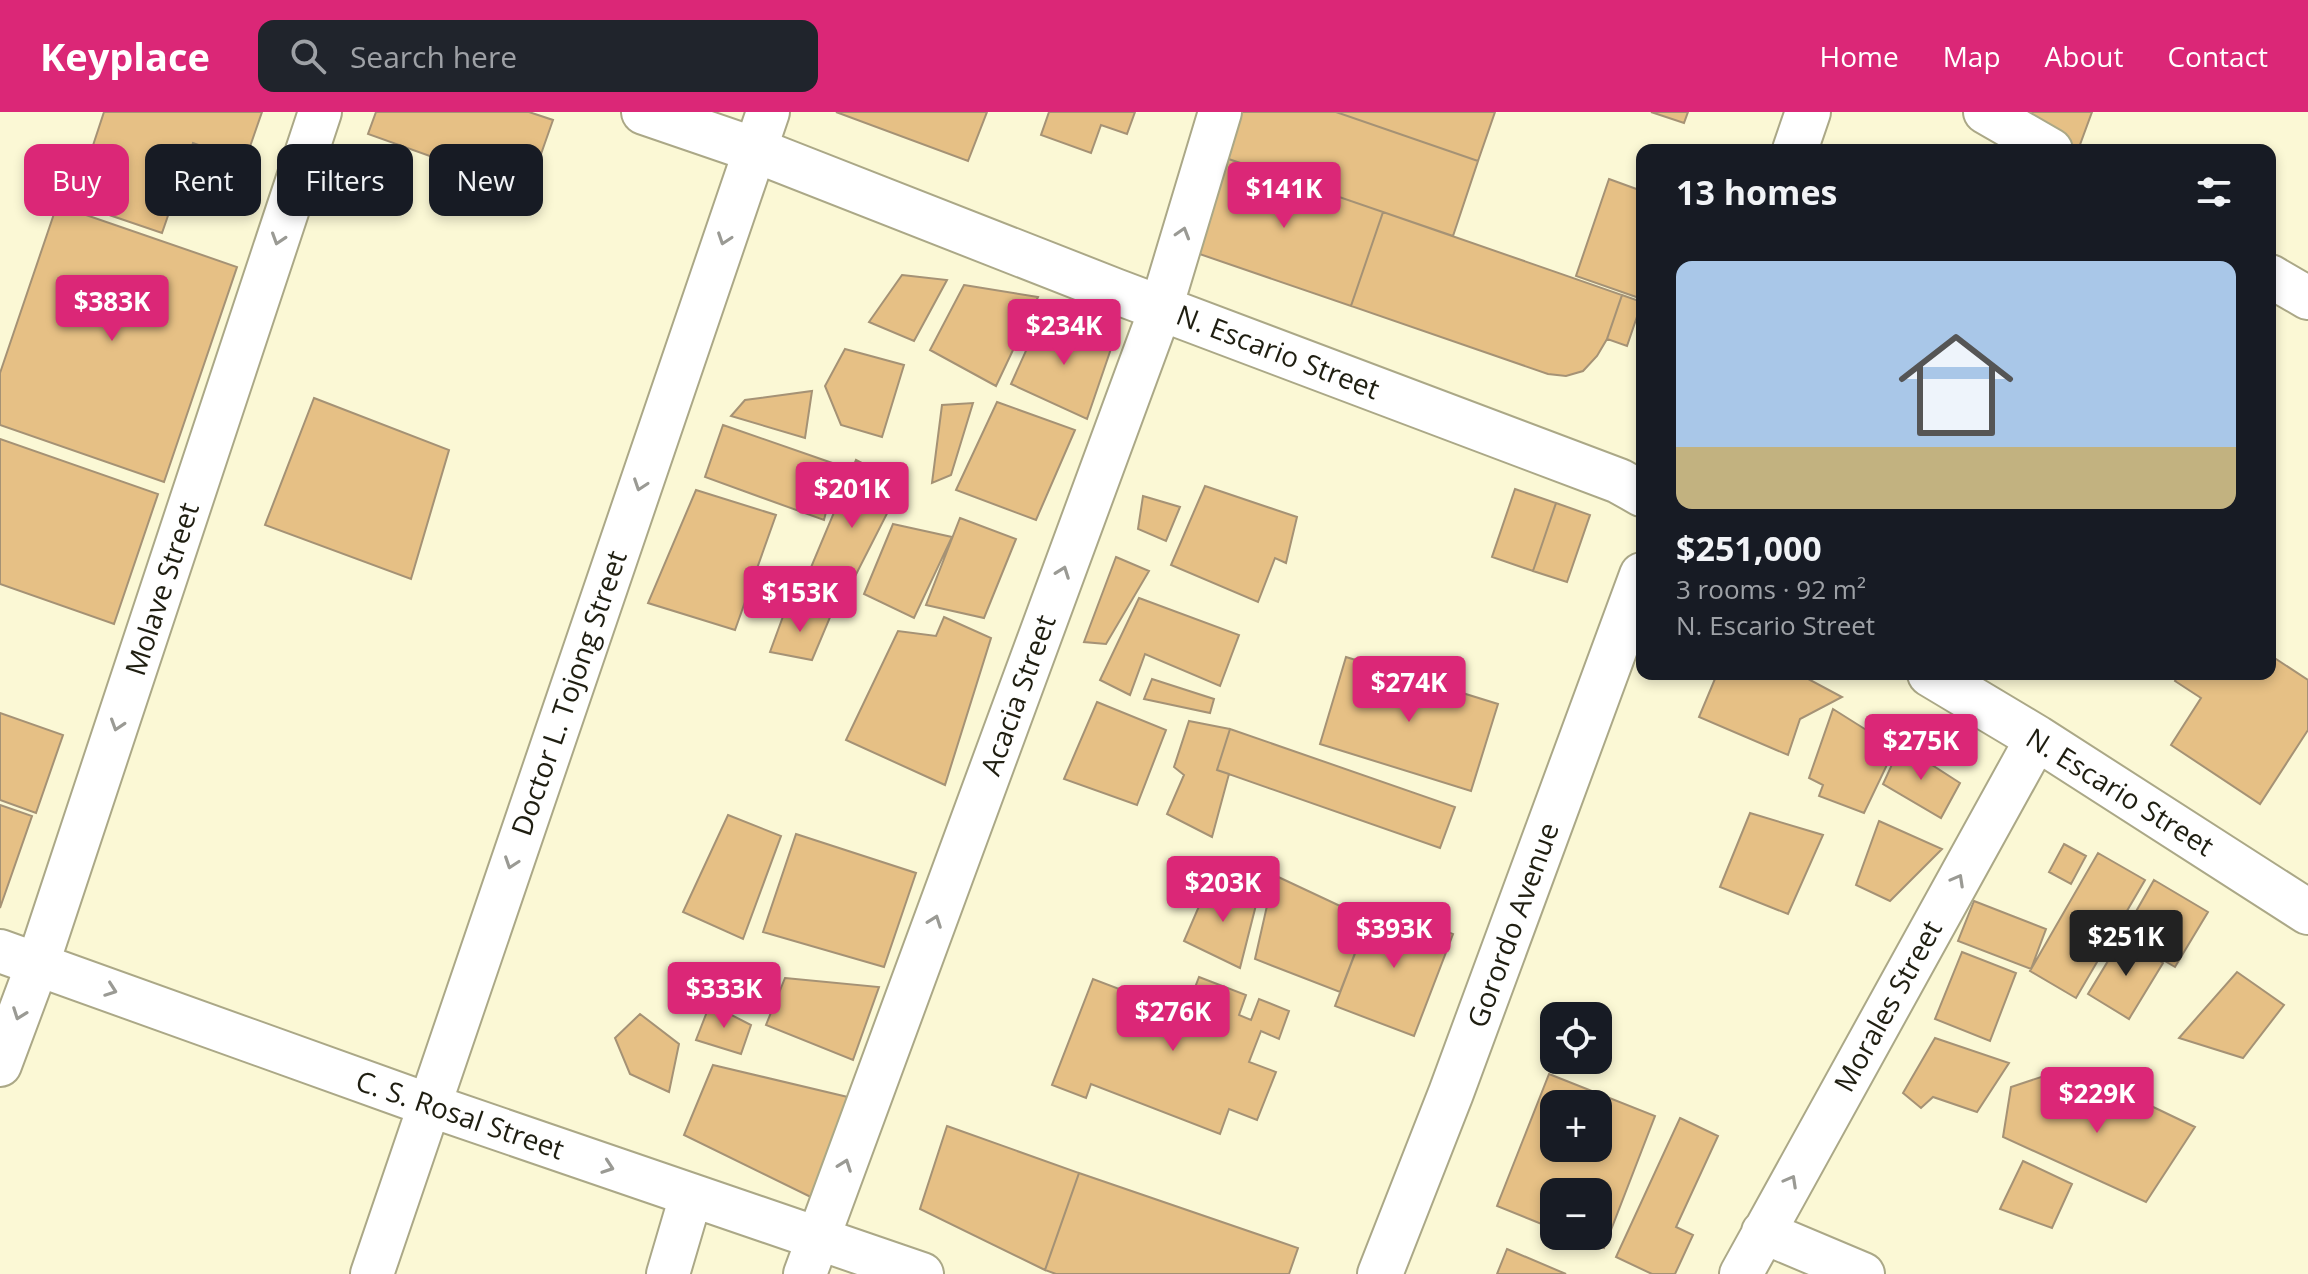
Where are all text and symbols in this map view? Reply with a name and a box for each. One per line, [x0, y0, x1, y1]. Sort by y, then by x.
search box [258, 20, 818, 92]
text: Keyplace [40, 30, 210, 82]
icon: search [286, 34, 330, 78]
text: Search here [350, 36, 517, 77]
text: Home [1820, 37, 1899, 75]
text: Map [1943, 37, 2001, 75]
text: About [2045, 37, 2123, 75]
text: Contact [2167, 37, 2268, 75]
chip: Buy [24, 144, 129, 216]
chip: Rent [145, 144, 261, 216]
chip: Filters [277, 144, 413, 216]
chip: New [429, 144, 543, 216]
pin: $141K [1228, 162, 1340, 230]
text: 13 homes [1676, 169, 1837, 215]
text: $141K [1246, 170, 1322, 206]
icon: filters [2192, 170, 2236, 214]
one-way arrow [1174, 227, 1190, 241]
one-way arrow [271, 231, 287, 245]
one-way arrow [718, 231, 734, 245]
pin: $383K [56, 275, 168, 343]
text: $383K [74, 283, 150, 319]
street label: N. Escario Street [1171, 295, 1385, 407]
pin: $234K [1008, 299, 1120, 367]
text: $234K [1026, 307, 1102, 343]
icon: home [1884, 313, 2028, 457]
pin: $201K [796, 462, 908, 530]
text: $201K [814, 470, 890, 506]
one-way arrow [634, 477, 650, 491]
street label: Molave Street [115, 497, 207, 680]
text: $251,000 [1676, 525, 1822, 571]
street label: Doctor L. Tojong Street [501, 545, 635, 840]
pin: $153K [744, 566, 856, 634]
one-way arrow [1054, 566, 1070, 580]
text: 3 rooms · 92 m² [1676, 571, 1866, 607]
text: $153K [762, 574, 838, 610]
text: N. Escario Street [1676, 607, 1875, 643]
street label: Acacia Street [970, 609, 1064, 780]
pin: $274K [1353, 656, 1465, 724]
text: $274K [1371, 664, 1447, 700]
pin: $275K [1865, 714, 1977, 782]
one-way arrow [110, 717, 126, 731]
street label: N. Escario Street [2020, 718, 2222, 864]
text: $275K [1883, 722, 1959, 758]
street label: Gorordo Avenue [1457, 817, 1567, 1032]
one-way arrow [505, 856, 521, 870]
pin: $203K [1167, 856, 1279, 924]
text: $203K [1185, 864, 1261, 900]
one-way arrow [1949, 874, 1964, 888]
pin: $393K [1338, 902, 1450, 970]
text: $393K [1356, 910, 1432, 946]
pin: $251K [2070, 910, 2182, 978]
street label: Morales Street [1824, 913, 1950, 1098]
one-way arrow [925, 915, 942, 929]
text: $251K [2088, 918, 2164, 954]
pin: $333K [668, 962, 780, 1030]
text: $333K [686, 970, 762, 1006]
one-way arrow [103, 980, 117, 996]
pin: $276K [1117, 985, 1229, 1053]
text: $276K [1135, 993, 1211, 1029]
map controls [1540, 1002, 1612, 1250]
button: locate [1540, 1002, 1612, 1074]
one-way arrow [12, 1006, 29, 1020]
street label: C. S. Rosal Street [351, 1061, 570, 1167]
pin: $229K [2041, 1067, 2153, 1135]
text: $229K [2059, 1075, 2135, 1111]
button: + [1540, 1090, 1612, 1162]
one-way arrow [600, 1158, 614, 1174]
one-way arrow [835, 1159, 852, 1173]
one-way arrow [1782, 1175, 1797, 1189]
button: − [1540, 1178, 1612, 1250]

